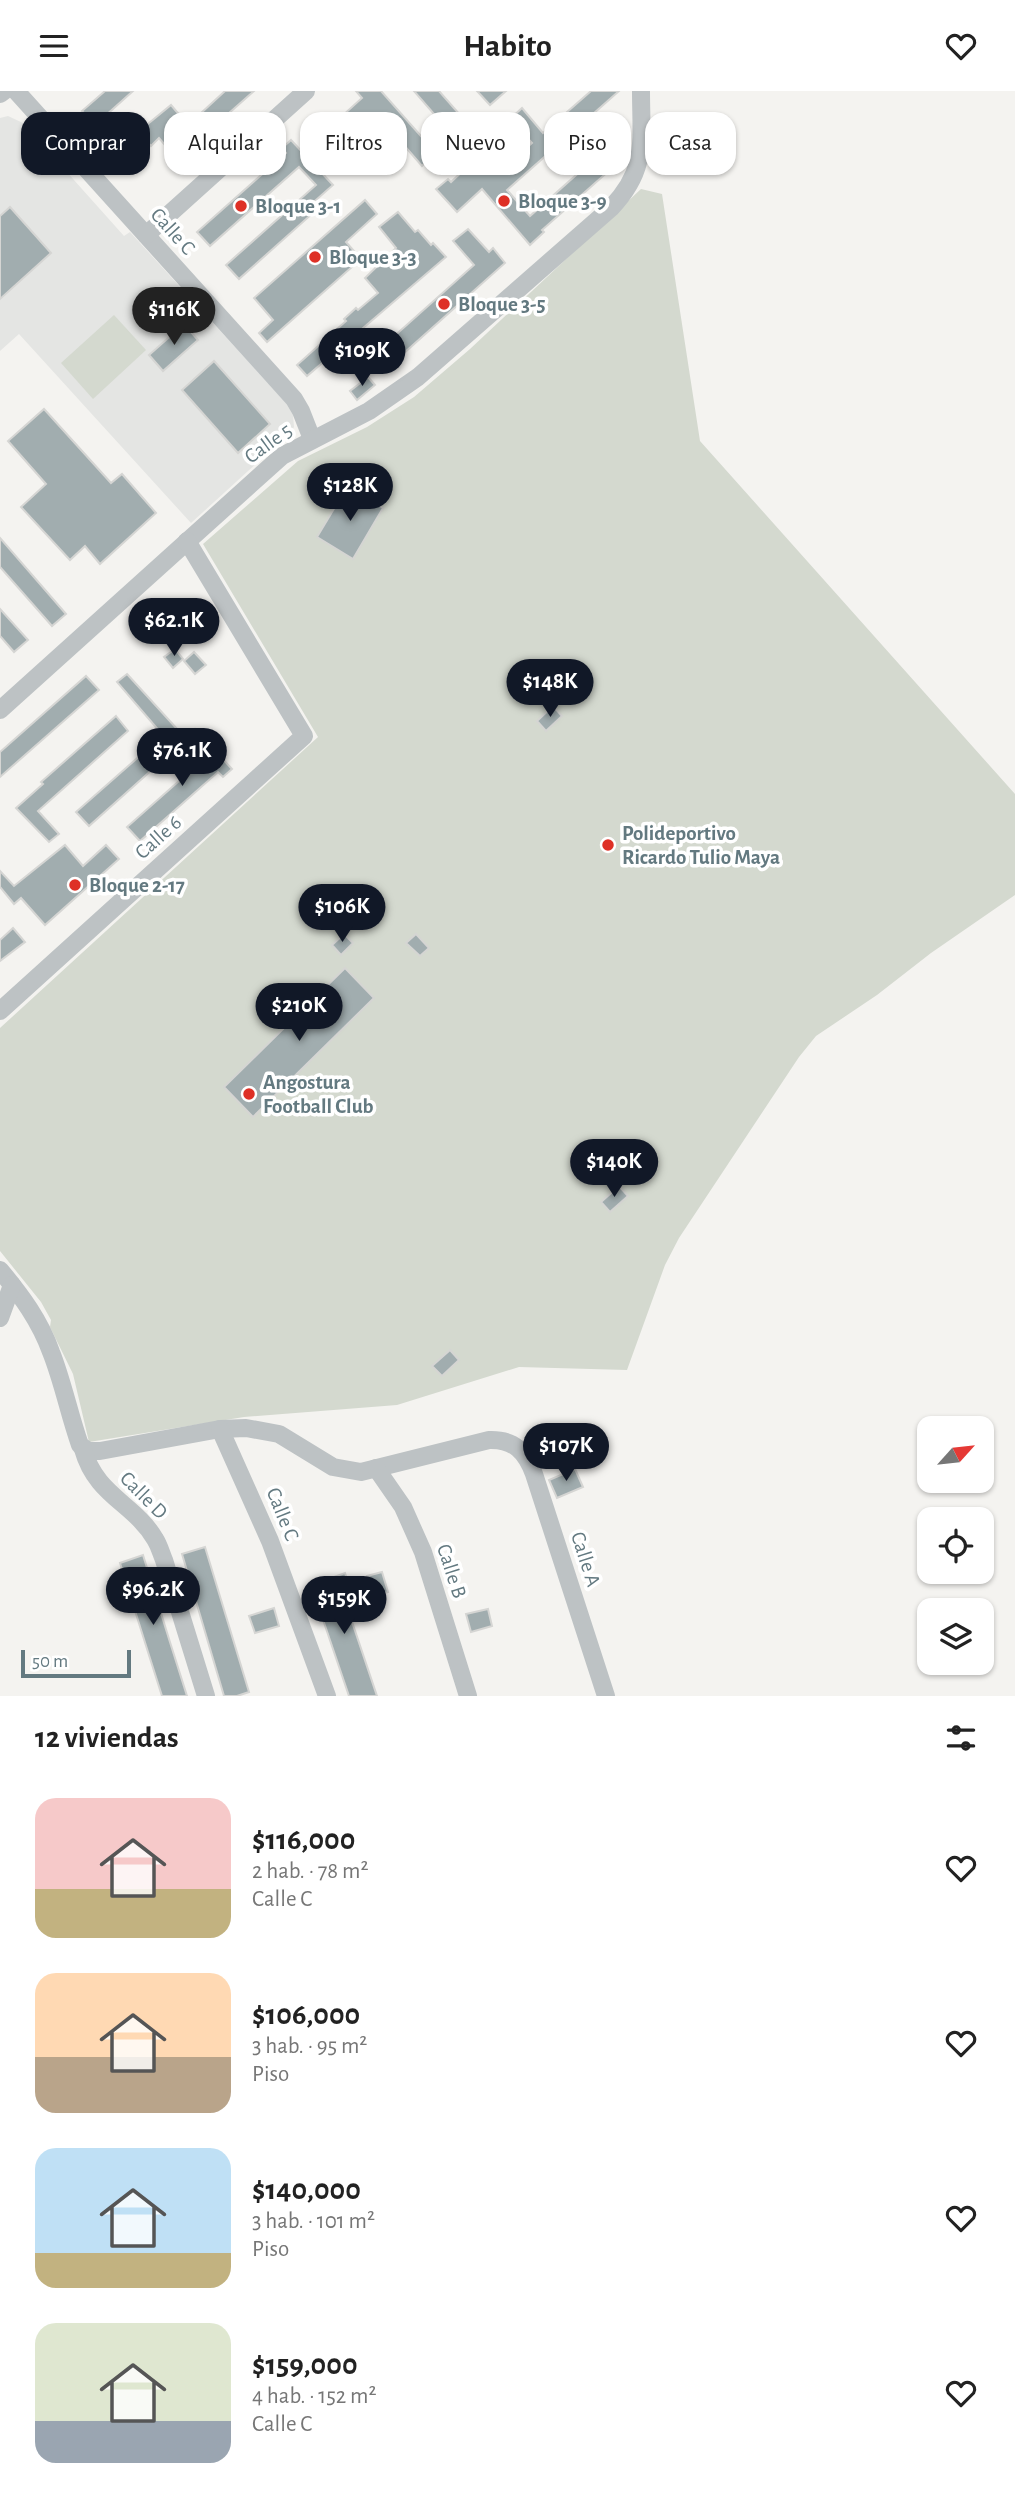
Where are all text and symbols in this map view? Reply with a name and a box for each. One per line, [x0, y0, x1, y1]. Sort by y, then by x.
icon: menu [35, 27, 73, 65]
icon: heart [942, 27, 980, 65]
text: Habito [463, 30, 552, 62]
chip: Comprar [21, 112, 150, 175]
chip: Alquilar [164, 112, 286, 175]
chip: Filtros [300, 112, 407, 175]
chip: Nuevo [421, 112, 530, 175]
chip: Piso [544, 112, 631, 175]
chip: Casa [645, 112, 736, 175]
place label: Bloque 3-9 [518, 191, 607, 212]
marker: Bloque 3-9 [496, 193, 512, 209]
place label: Bloque 3-1 [255, 196, 341, 217]
marker: Bloque 3-1 [233, 198, 249, 214]
street label: Calle C [146, 204, 199, 259]
place label: Bloque 3-3 [329, 247, 417, 268]
marker: Bloque 3-3 [307, 249, 323, 265]
pin: $116K [125, 287, 223, 347]
place label: Bloque 3-5 [458, 294, 546, 315]
marker: Bloque 3-5 [436, 296, 452, 312]
text: $116K [148, 298, 200, 321]
pin: $109K [313, 329, 411, 388]
text: $109K [334, 339, 390, 362]
street label: Calle 5 [241, 419, 296, 467]
pin: $128K [301, 463, 399, 523]
text: $128K [323, 474, 377, 497]
pin: $62.1K [117, 599, 231, 658]
text: $62.1K [144, 609, 204, 632]
pin: $148K [501, 659, 599, 719]
text: $148K [523, 670, 577, 693]
pin: $76.1K [125, 729, 239, 788]
text: $76.1K [153, 739, 211, 762]
street label: Calle 6 [131, 811, 185, 863]
place label: Polideportivo Ricardo Tulio Maya [622, 823, 780, 868]
marker: Polideportivo Ricardo Tulio Maya [600, 837, 616, 853]
place label: Bloque 2-17 [89, 875, 185, 896]
marker: Bloque 2-17 [67, 877, 83, 893]
pin: $106K [293, 885, 391, 944]
text: $106K [314, 895, 370, 918]
pin: $210K [250, 983, 348, 1043]
text: $210K [272, 994, 326, 1017]
place label: Angostura Football Club [263, 1072, 374, 1117]
marker: Angostura Football Club [241, 1086, 257, 1102]
pin: $140K [565, 1139, 663, 1199]
text: $140K [586, 1150, 642, 1173]
north arrow [917, 1416, 994, 1493]
map controls [917, 1416, 994, 1675]
pin: $107K [517, 1423, 615, 1483]
text: $107K [539, 1434, 593, 1457]
street label: Calle D [116, 1468, 171, 1523]
street label: Calle C [262, 1485, 303, 1544]
button: locate [917, 1507, 994, 1584]
street label: Calle A [567, 1529, 604, 1589]
street label: Calle B [433, 1542, 470, 1601]
pin: $96.2K [96, 1567, 210, 1627]
pin: $159K [295, 1577, 393, 1636]
text: $96.2K [122, 1578, 184, 1601]
text: $159K [317, 1587, 371, 1610]
button: layers [917, 1598, 994, 1675]
scale bar [21, 1647, 131, 1679]
text: 50 m [32, 1652, 68, 1671]
icon: filters [942, 1719, 980, 1757]
text: 12 viviendas [35, 1723, 179, 1753]
text: $116,000 [252, 1825, 355, 1855]
icon: home [91, 1826, 175, 1910]
icon: heart [942, 1849, 980, 1887]
text: 2 hab. · 78 m² [252, 1860, 368, 1883]
text: Calle C [252, 1888, 312, 1911]
text: $106,000 [252, 2000, 360, 2030]
icon: home [91, 2001, 175, 2085]
icon: heart [942, 2024, 980, 2062]
text: 3 hab. · 95 m² [252, 2035, 367, 2058]
text: Piso [252, 2063, 289, 2086]
text: $140,000 [252, 2175, 361, 2205]
icon: home [91, 2176, 175, 2260]
icon: heart [942, 2199, 980, 2237]
text: 3 hab. · 101 m² [252, 2210, 375, 2233]
text: Piso [252, 2238, 289, 2261]
text: $159,000 [252, 2350, 358, 2380]
icon: home [91, 2351, 175, 2435]
icon: heart [942, 2374, 980, 2412]
text: 4 hab. · 152 m² [252, 2385, 377, 2408]
text: Calle C [252, 2413, 312, 2436]

